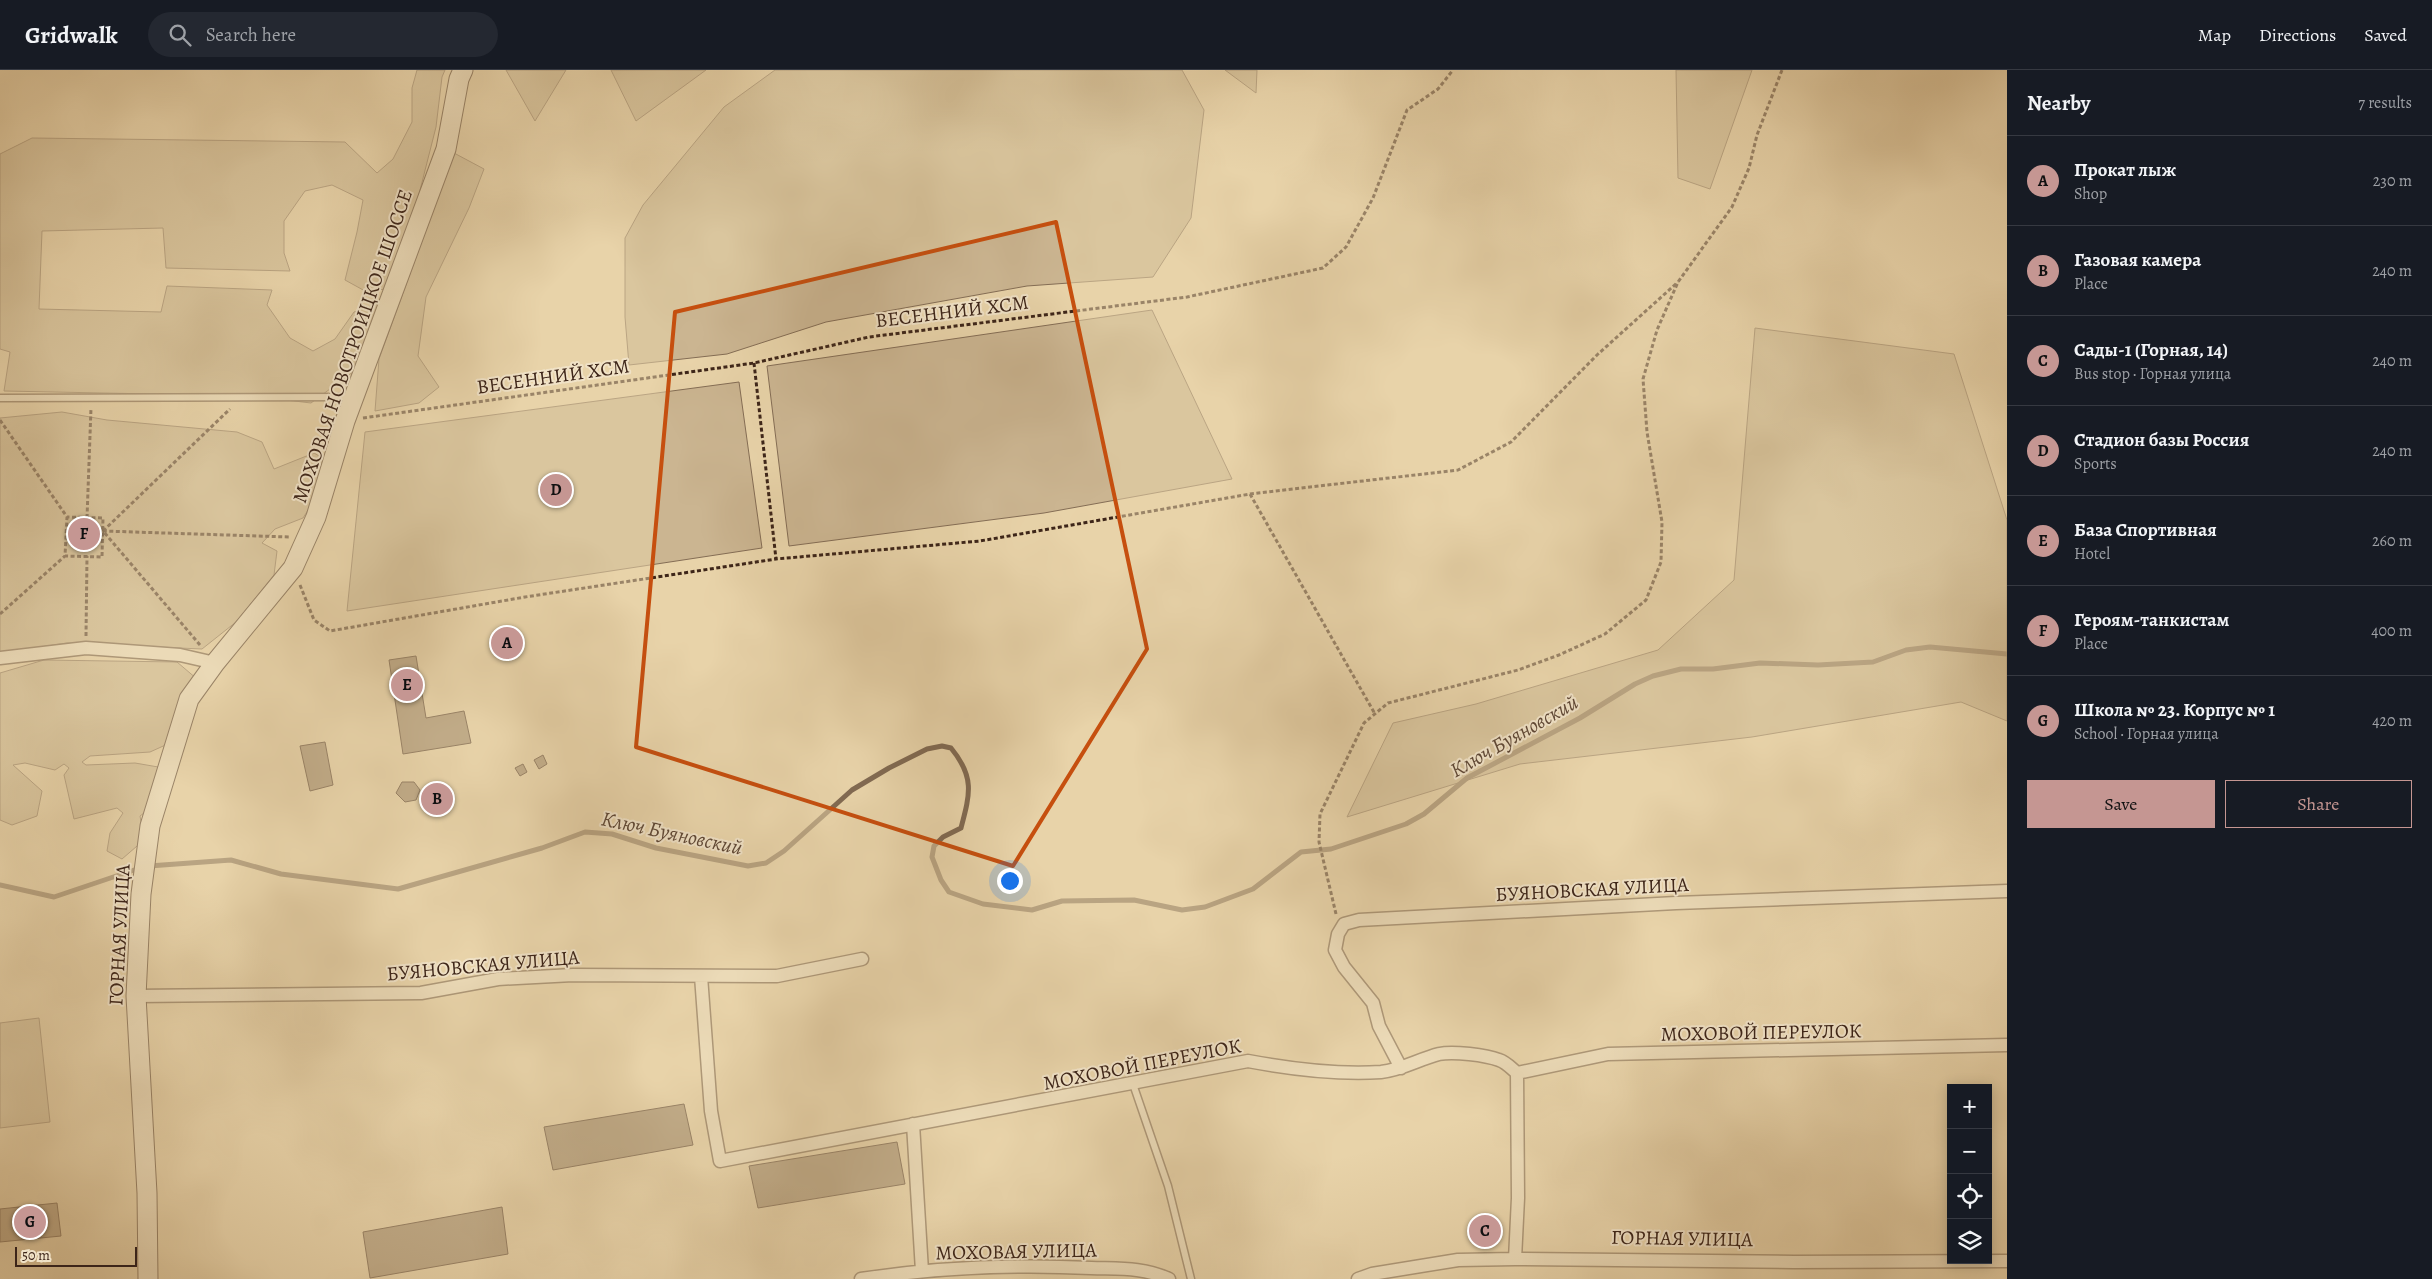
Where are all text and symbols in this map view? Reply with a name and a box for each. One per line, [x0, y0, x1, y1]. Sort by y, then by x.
search box [148, 12, 498, 57]
text: Gridwalk [25, 19, 118, 51]
icon: search [166, 21, 194, 49]
text: Search here [206, 22, 296, 48]
text: Map [2198, 23, 2231, 47]
text: Directions [2259, 23, 2336, 47]
text: Saved [2364, 23, 2407, 47]
text: Nearby [2027, 89, 2090, 117]
text: 7 results [2358, 92, 2412, 114]
text: Прокат лыж [2074, 157, 2176, 183]
text: A [2038, 170, 2048, 192]
text: 230 m [2373, 170, 2412, 192]
text: Shop [2074, 183, 2107, 205]
street label: МОХОВАЯ НОВОТРОИЦКОЕ ШОССЕ [286, 186, 419, 507]
text: Газовая камера [2074, 247, 2201, 273]
text: B [2038, 260, 2048, 282]
text: 240 m [2372, 260, 2412, 282]
text: Place [2074, 273, 2108, 295]
street label: ВЕСЕННИЙ ХСМ [874, 289, 1030, 334]
text: Сады-1 (Горная, 14) [2074, 337, 2228, 363]
text: C [2038, 350, 2048, 372]
text: 240 m [2372, 350, 2412, 372]
street label: ВЕСЕННИЙ ХСМ [475, 352, 631, 401]
text: Bus stop · Горная улица [2074, 363, 2231, 385]
text: Стадион базы Россия [2074, 427, 2249, 453]
text: D [2037, 440, 2049, 462]
text: 240 m [2372, 440, 2412, 462]
text: Sports [2074, 453, 2117, 475]
pin: D [540, 471, 572, 509]
pin: F [68, 515, 100, 553]
text: База Спортивная [2074, 517, 2217, 543]
text: E [2038, 530, 2048, 552]
text: 260 m [2372, 530, 2412, 552]
text: Hotel [2074, 543, 2110, 565]
text: Героям-танкистам [2074, 607, 2229, 633]
text: F [2039, 620, 2047, 642]
text: 400 m [2371, 620, 2412, 642]
pin: A [491, 624, 523, 662]
text: Place [2074, 633, 2108, 655]
pin: E [391, 666, 423, 704]
water label: Ключ Буяновский [1445, 688, 1583, 784]
text: Школа № 23. Корпус № 1 [2074, 697, 2275, 723]
text: G [2038, 710, 2048, 732]
text: 420 m [2372, 710, 2412, 732]
text: School · Горная улица [2074, 723, 2219, 745]
pin: B [421, 780, 453, 818]
button: Save [2027, 780, 2215, 828]
button: Share [2225, 780, 2412, 828]
water label: Ключ Буяновский [599, 804, 745, 862]
street label: ГОРНАЯ УЛИЦА [102, 863, 137, 1006]
your location [997, 868, 1023, 894]
street label: БУЯНОВСКАЯ УЛИЦА [1495, 871, 1690, 908]
street label: БУЯНОВСКАЯ УЛИЦА [386, 944, 581, 987]
street label: МОХОВОЙ ПЕРЕУЛОК [1660, 1017, 1862, 1048]
street label: МОХОВОЙ ПЕРЕУЛОК [1041, 1032, 1243, 1097]
map controls [1947, 1084, 1992, 1264]
button: + [1947, 1084, 1992, 1129]
button: − [1947, 1129, 1992, 1174]
button: locate [1947, 1174, 1992, 1219]
pin: G [14, 1203, 46, 1241]
pin: C [1469, 1212, 1501, 1250]
button: layers [1947, 1219, 1992, 1264]
street label: ГОРНАЯ УЛИЦА [1611, 1224, 1753, 1253]
street label: МОХОВАЯ УЛИЦА [935, 1237, 1097, 1266]
scale bar [15, 1244, 138, 1267]
text: 50 m [22, 1246, 50, 1265]

